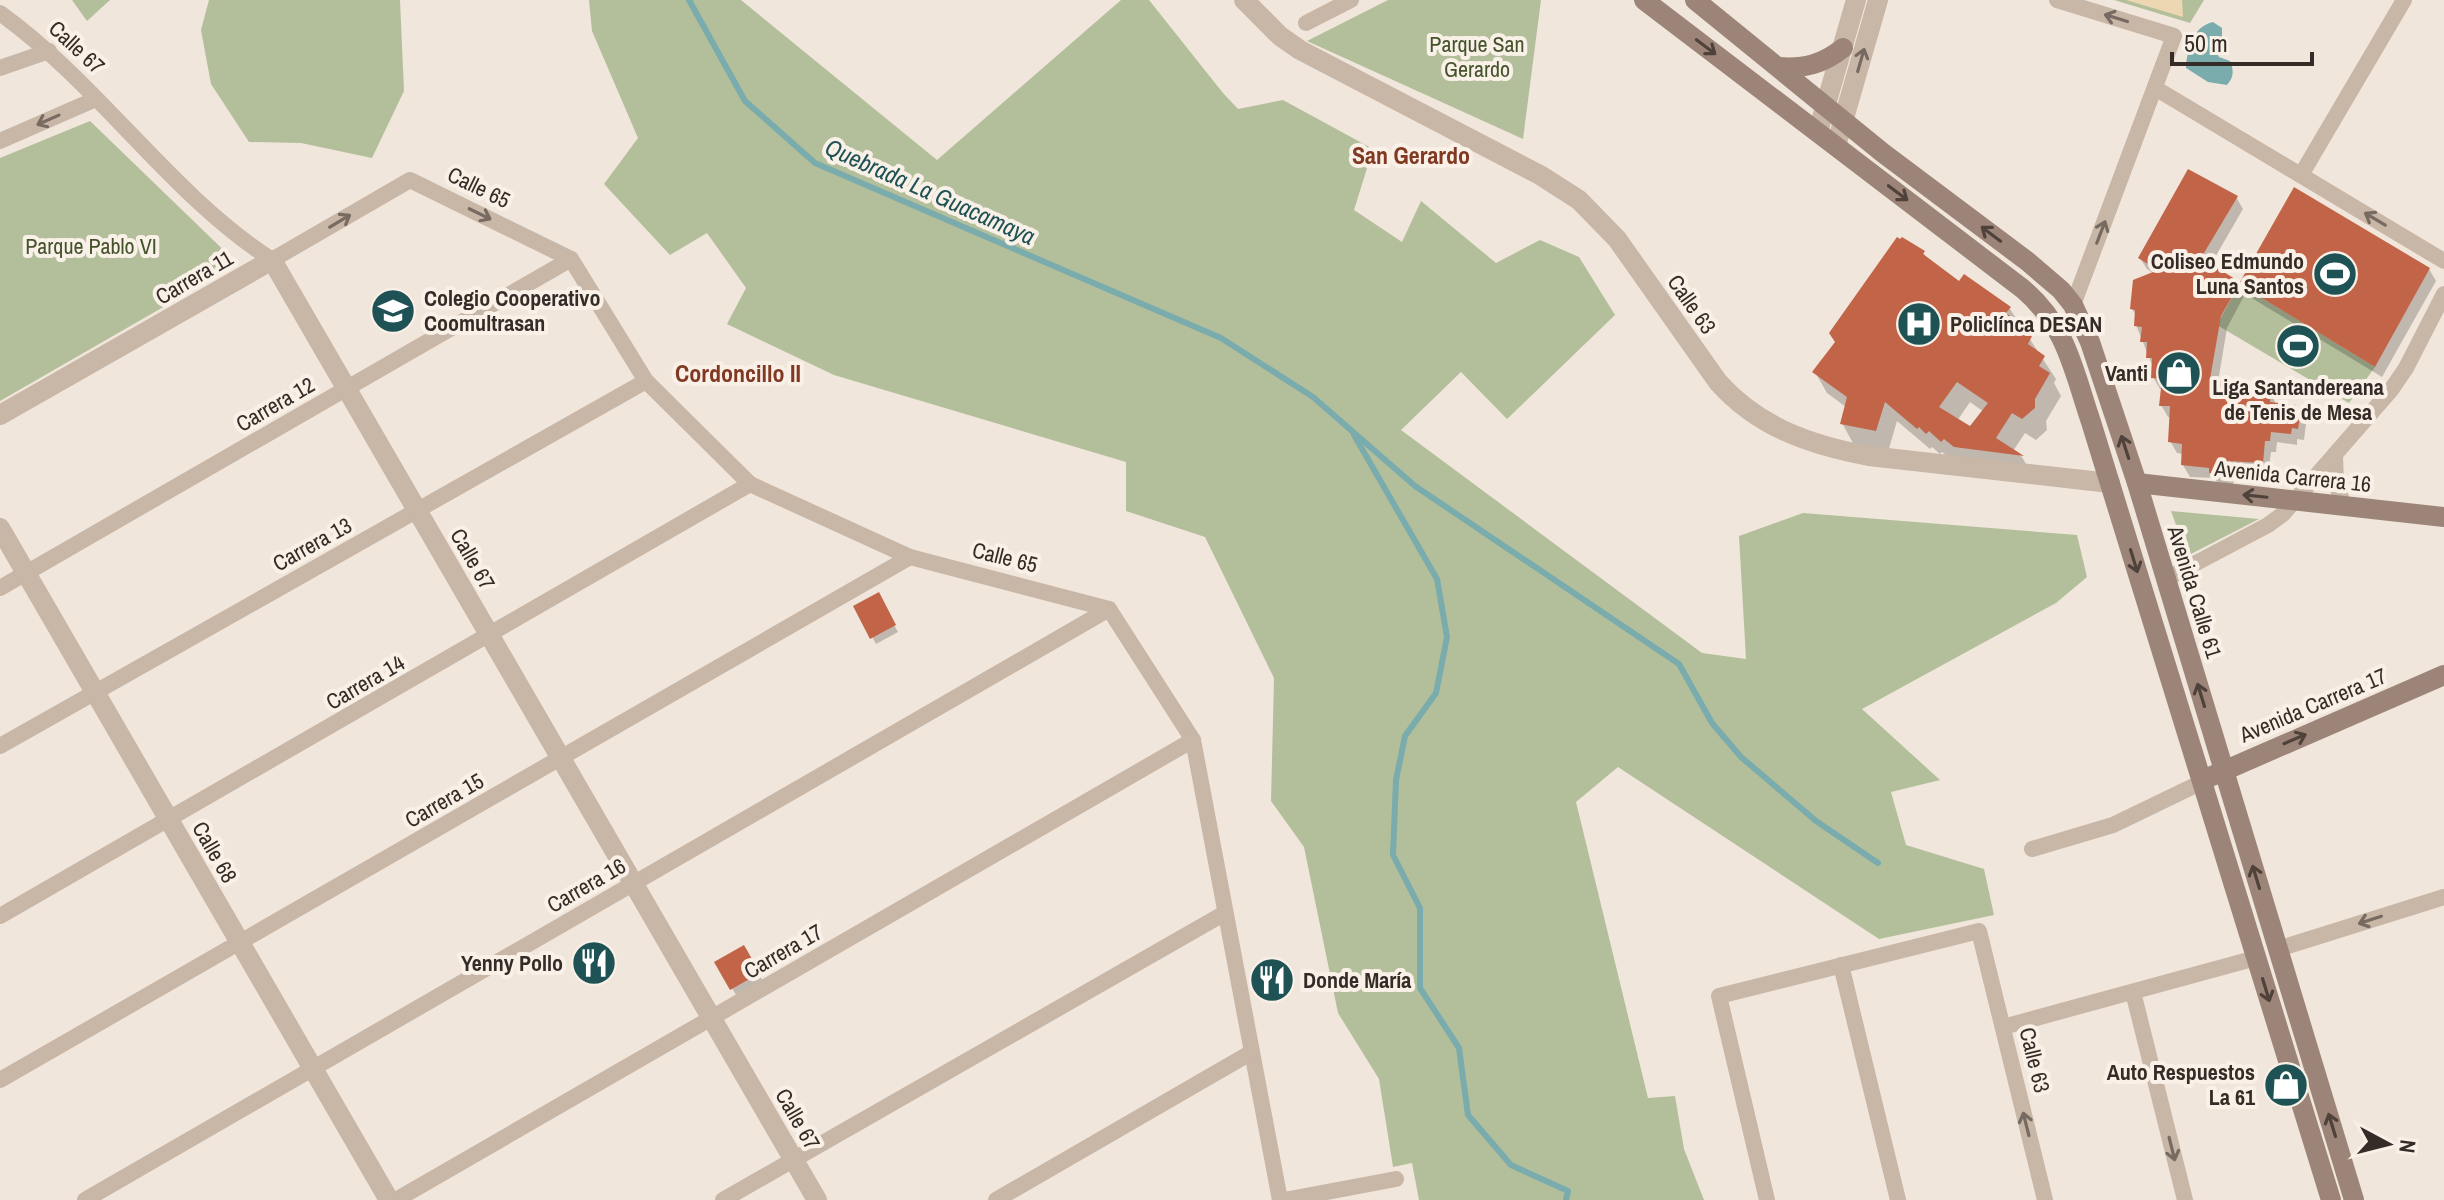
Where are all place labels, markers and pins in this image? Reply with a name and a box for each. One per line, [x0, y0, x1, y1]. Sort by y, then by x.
place label: Coliseo Edmundo Luna Santos [2151, 246, 2304, 301]
sports icon: Coliseo Edmundo Luna Santos [2311, 250, 2359, 298]
place label: Colegio Cooperativo Coomultrasan [424, 283, 600, 338]
school or university icon: Colegio Cooperativo Coomultrasan [369, 287, 417, 335]
hospital icon: Policlínca DESAN [1895, 300, 1943, 348]
place label: Policlínca DESAN [1950, 309, 2102, 339]
sports icon: Liga Santandereana de Tenis de Mesa [2274, 322, 2322, 370]
shop icon: Vanti [2155, 349, 2203, 397]
place label: Vanti [2105, 358, 2148, 388]
place label: Liga Santandereana de Tenis de Mesa [2212, 372, 2384, 427]
restaurant icon: Yenny Pollo [570, 939, 618, 987]
place label: Yenny Pollo [461, 948, 563, 978]
restaurant icon: Donde María [1248, 956, 1296, 1004]
place label: Donde María [1303, 965, 1411, 995]
place label: Auto Respuestos La 61 [2107, 1057, 2256, 1112]
shop icon: Auto Respuestos La 61 [2262, 1061, 2310, 1109]

